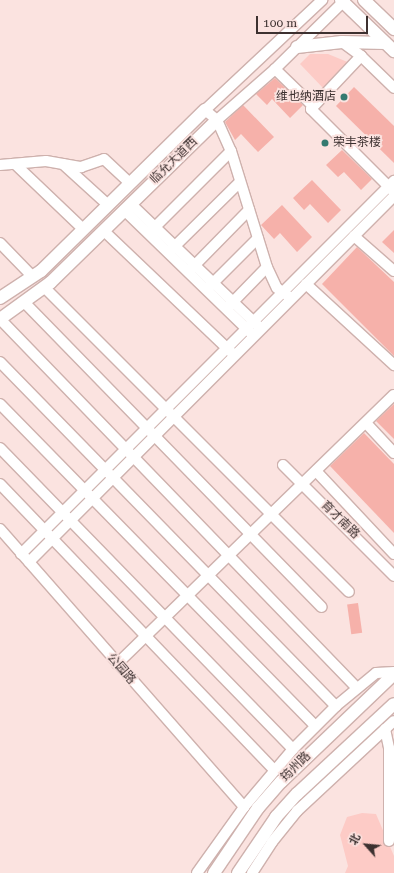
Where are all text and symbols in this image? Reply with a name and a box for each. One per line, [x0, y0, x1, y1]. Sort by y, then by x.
scale bar [258, 8, 370, 34]
text: 100 m [263, 16, 297, 30]
place label: 维也纳酒店 [276, 90, 336, 104]
marker: 维也纳酒店 [339, 92, 349, 102]
street label: 临允大道西 [147, 135, 201, 187]
place label: 荣丰茶楼 [333, 136, 381, 150]
marker: 荣丰茶楼 [320, 138, 330, 148]
street label: 育才南路 [318, 498, 362, 542]
street label: 公园路 [104, 651, 138, 687]
street label: 筠州路 [278, 749, 314, 785]
north arrow [346, 825, 386, 865]
text: 北 [347, 831, 363, 847]

